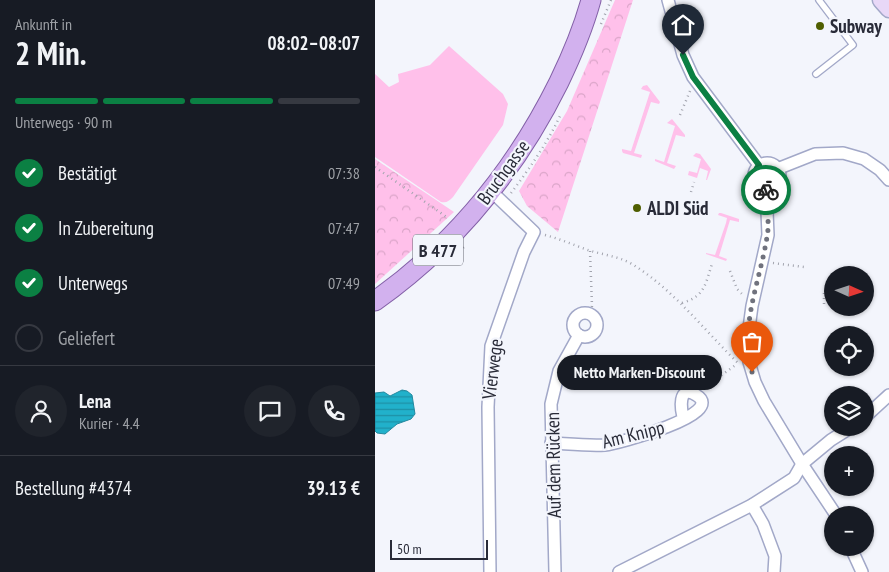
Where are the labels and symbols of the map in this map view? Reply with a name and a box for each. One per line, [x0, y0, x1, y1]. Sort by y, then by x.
pin [662, 4, 704, 55]
place label: Subway [830, 14, 882, 38]
marker: Subway [814, 20, 826, 32]
street label: Bruchgasse [472, 135, 535, 209]
courier [741, 165, 791, 215]
place label: ALDI Süd [646, 196, 708, 220]
marker: ALDI Süd [631, 202, 643, 214]
road number: B 477 [413, 234, 463, 266]
north arrow [824, 266, 874, 316]
pin [731, 321, 773, 372]
street label: Vierwege [476, 337, 508, 402]
callout: Netto Marken-Discount [557, 354, 722, 390]
street label: Auf dem Rücken [540, 412, 566, 518]
street label: Am Knipp [599, 415, 667, 453]
scale bar [390, 537, 487, 560]

